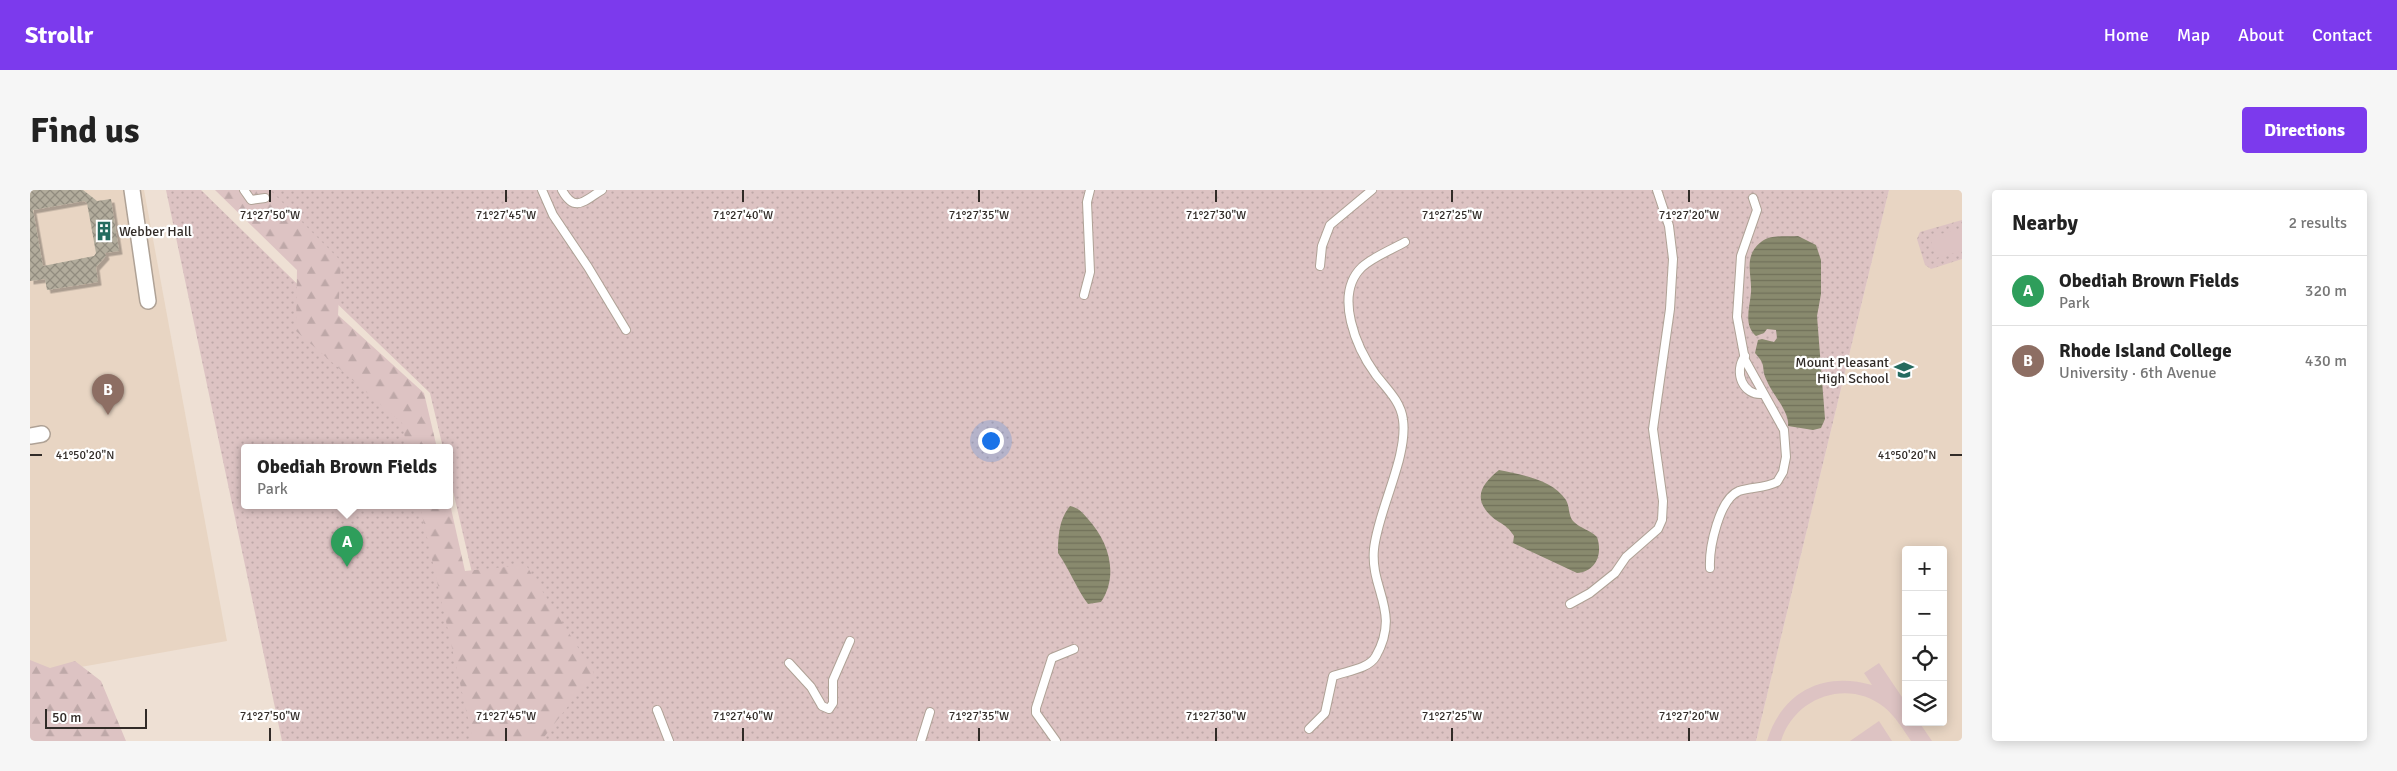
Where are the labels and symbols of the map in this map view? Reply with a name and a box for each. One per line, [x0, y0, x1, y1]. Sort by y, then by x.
text: 71°27'50"W [240, 208, 300, 223]
text: 71°27'45"W [476, 208, 536, 223]
text: 71°27'40"W [713, 208, 773, 223]
text: 71°27'35"W [949, 208, 1009, 223]
text: 71°27'30"W [1186, 208, 1246, 223]
text: 71°27'25"W [1422, 208, 1482, 223]
text: 71°27'20"W [1659, 208, 1719, 223]
building icon: Webber Hall [93, 220, 115, 242]
place label: Webber Hall [119, 223, 192, 240]
place label: Mount Pleasant High School [1795, 354, 1889, 387]
school or university icon: Mount Pleasant High School [1893, 359, 1915, 381]
pin: B [92, 374, 124, 415]
your location [978, 428, 1004, 454]
text: 41°50'20"N [56, 448, 114, 463]
text: 41°50'20"N [1878, 448, 1936, 463]
pin: A [331, 526, 363, 567]
scale bar [45, 706, 148, 729]
text: 71°27'50"W [240, 709, 300, 724]
text: 71°27'45"W [476, 709, 536, 724]
text: 71°27'40"W [713, 709, 773, 724]
text: 71°27'35"W [949, 709, 1009, 724]
text: 71°27'30"W [1186, 709, 1246, 724]
text: 71°27'25"W [1422, 709, 1482, 724]
text: 71°27'20"W [1659, 709, 1719, 724]

